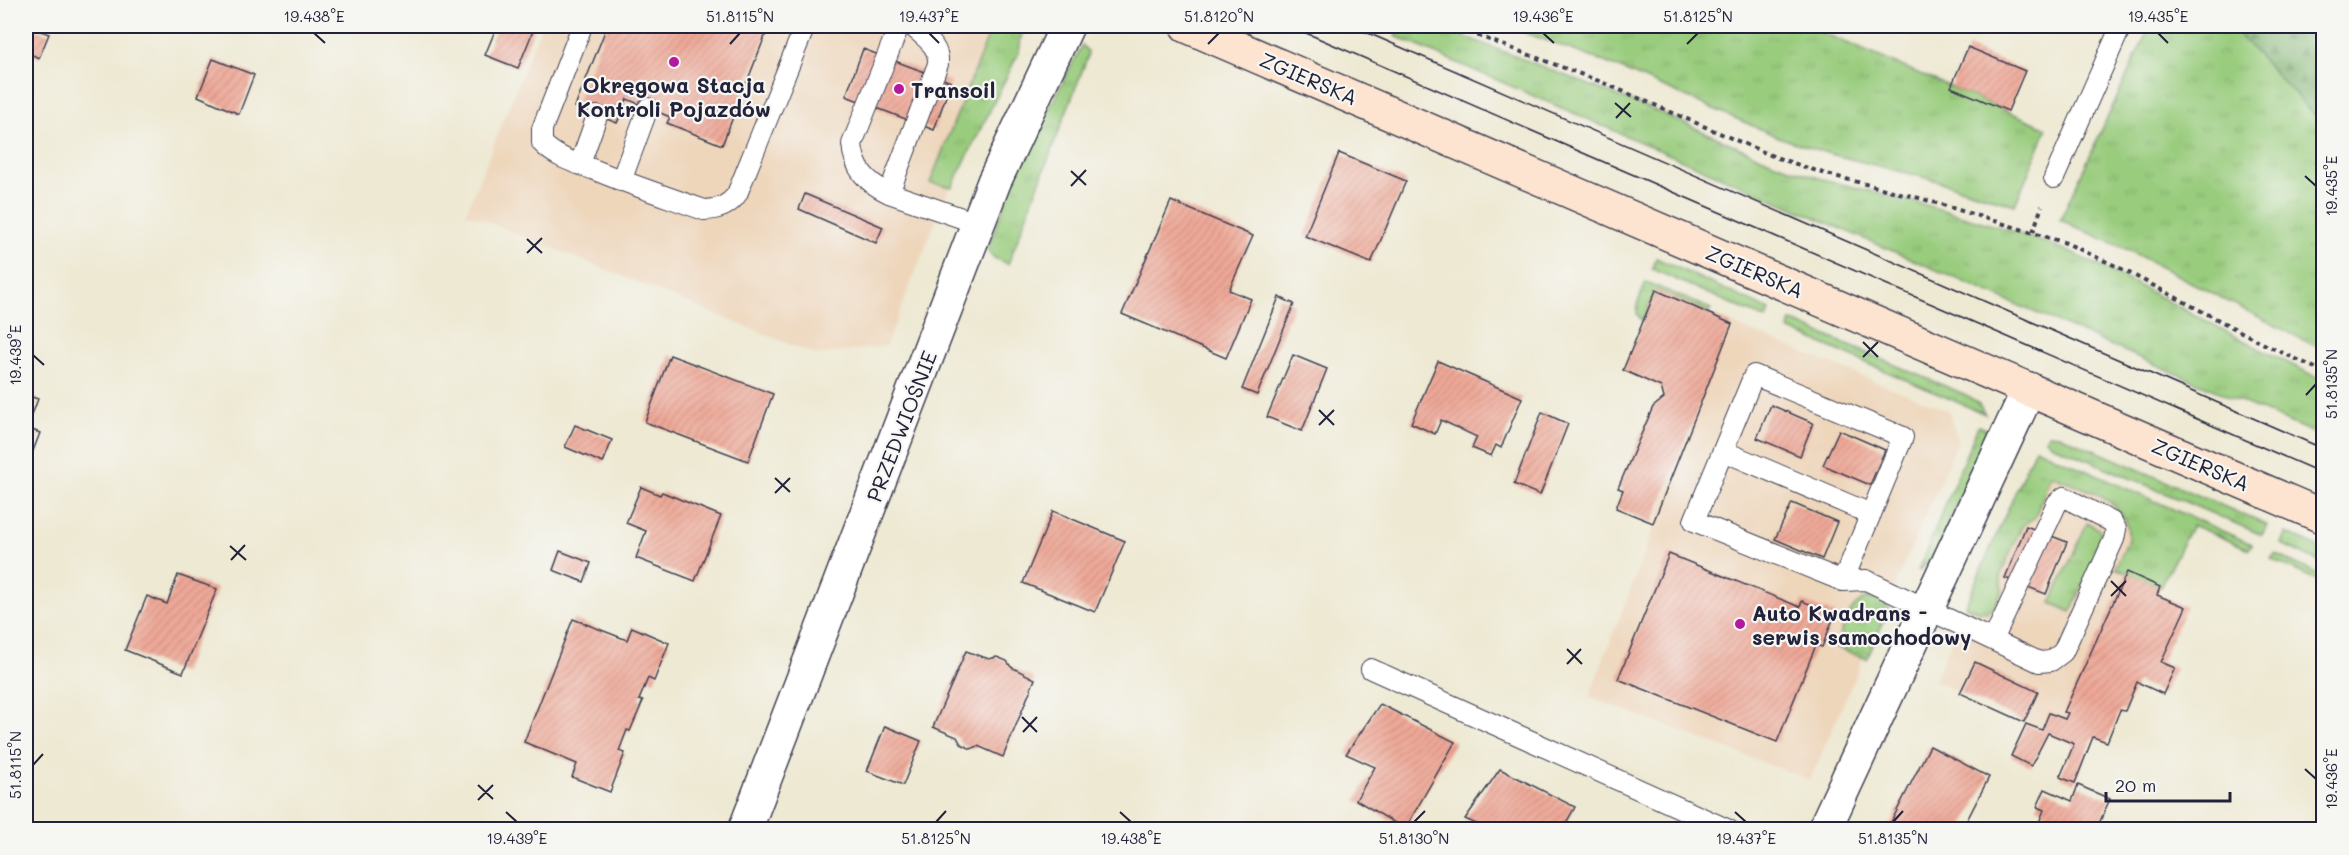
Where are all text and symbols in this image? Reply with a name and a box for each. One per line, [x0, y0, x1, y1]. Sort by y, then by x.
text: 19.438°E [283, 6, 345, 26]
text: 51.8115°N [706, 6, 774, 26]
text: 19.437°E [899, 6, 960, 26]
text: 51.8120°N [1184, 6, 1254, 26]
text: 19.436°E [1512, 6, 1574, 26]
text: 51.8125°N [1663, 6, 1733, 26]
text: 19.435°E [2128, 6, 2189, 26]
street label: ZGIERSKA [1256, 45, 1362, 111]
marker: Okręgowa Stacja Kontroli Pojazdów [667, 55, 681, 69]
place label: Okręgowa Stacja Kontroli Pojazdów [577, 71, 771, 122]
place label: Transoil [911, 76, 995, 103]
marker: Transoil [892, 82, 906, 96]
text: 19.435°E [2321, 155, 2341, 216]
street label: ZGIERSKA [1702, 238, 1808, 304]
text: 19.439°E [5, 324, 25, 385]
street label: PRZEDWIOŚNIE [860, 347, 942, 505]
text: 51.8135°N [2321, 349, 2341, 419]
street label: ZGIERSKA [2148, 431, 2254, 497]
place label: Auto Kwadrans - serwis samochodowy [1752, 599, 1971, 651]
marker: Auto Kwadrans - serwis samochodowy [1733, 617, 1747, 631]
text: 51.8115°N [5, 731, 25, 799]
text: 19.436°E [2321, 748, 2341, 810]
scale bar [2106, 765, 2230, 803]
text: 20 m [2115, 773, 2156, 797]
text: 19.439°E [487, 828, 548, 848]
text: 51.8125°N [901, 828, 971, 848]
text: 19.438°E [1100, 828, 1162, 848]
text: 51.8130°N [1379, 828, 1449, 848]
text: 19.437°E [1716, 828, 1777, 848]
text: 51.8135°N [1858, 828, 1928, 848]

